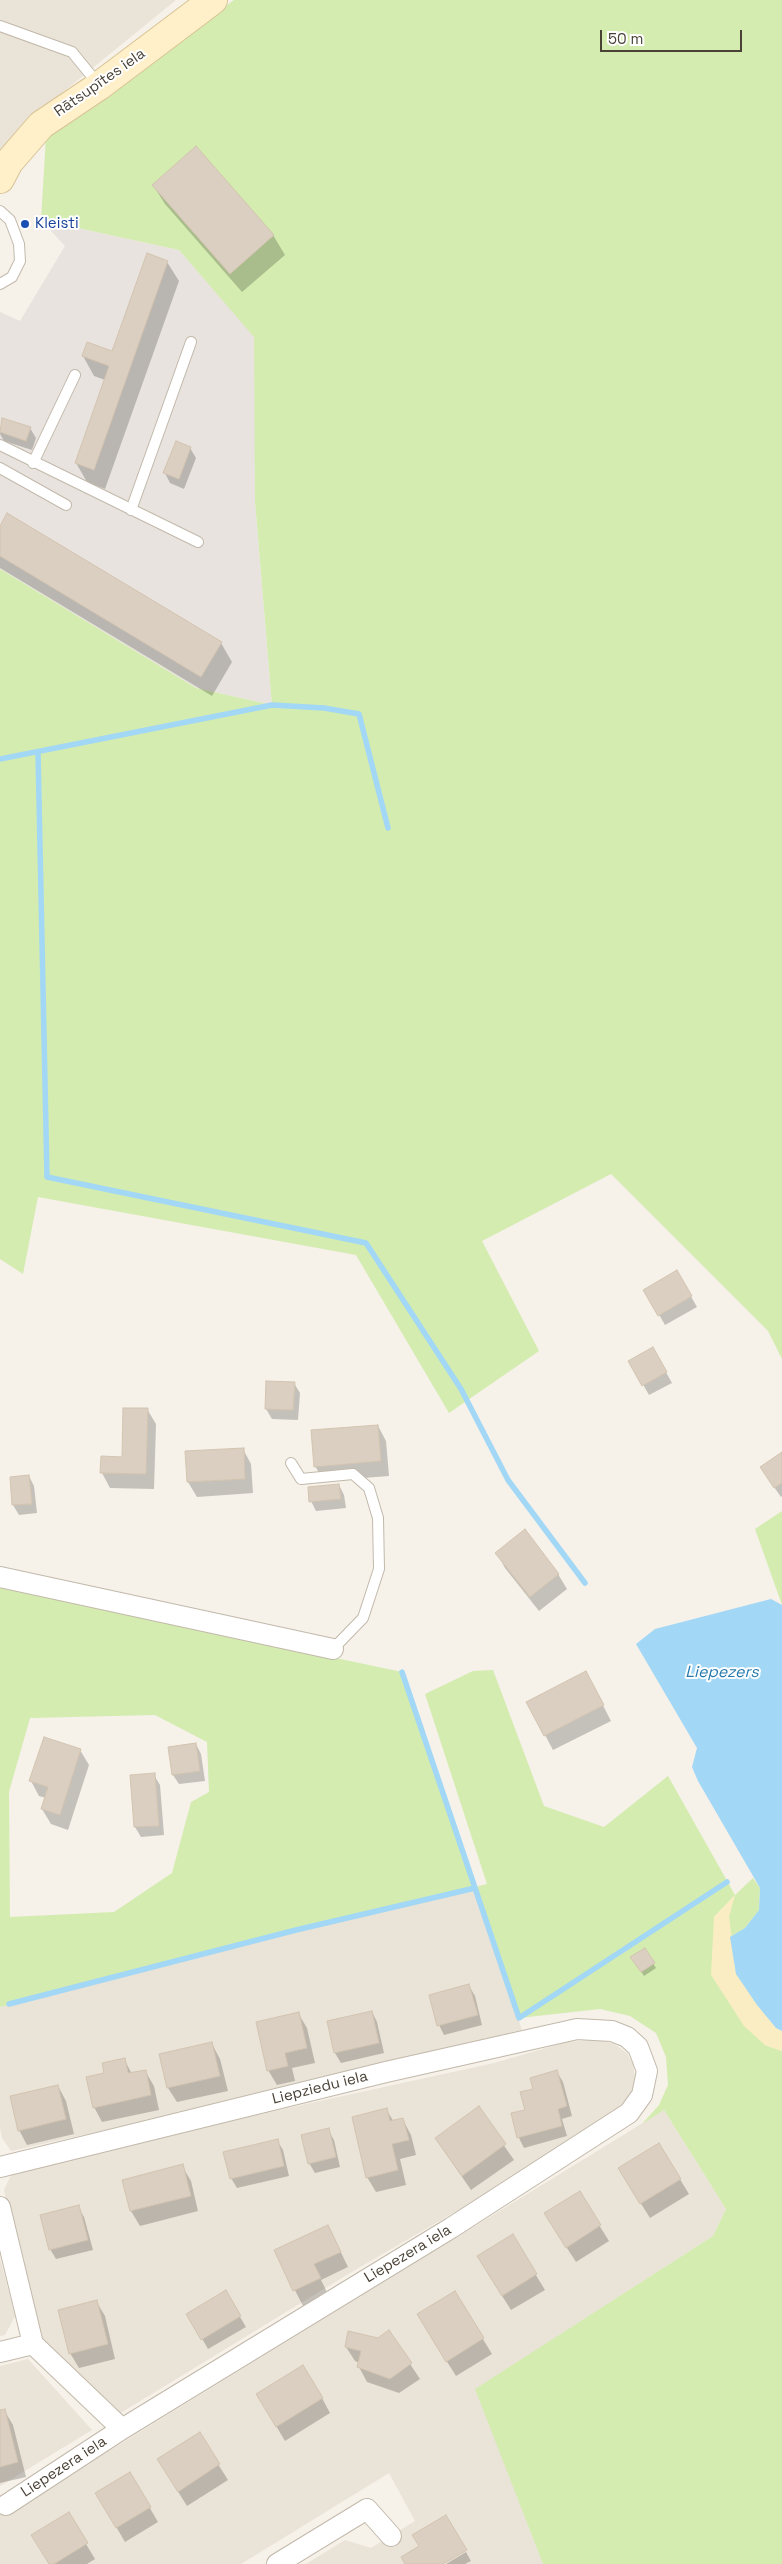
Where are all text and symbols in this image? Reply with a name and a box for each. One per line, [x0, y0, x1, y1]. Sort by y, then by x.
scale bar [602, 20, 744, 52]
text: 50 m [608, 29, 643, 48]
street label: Rātsupītes iela [51, 45, 149, 121]
place label: Kleisti [35, 215, 79, 233]
marker: Kleisti [19, 218, 31, 230]
water label: Liepezers [685, 1663, 759, 1683]
street label: Liepziedu iela [270, 2067, 370, 2109]
street label: Liepezera iela [361, 2221, 455, 2287]
street label: Liepezera iela [18, 2433, 110, 2501]

